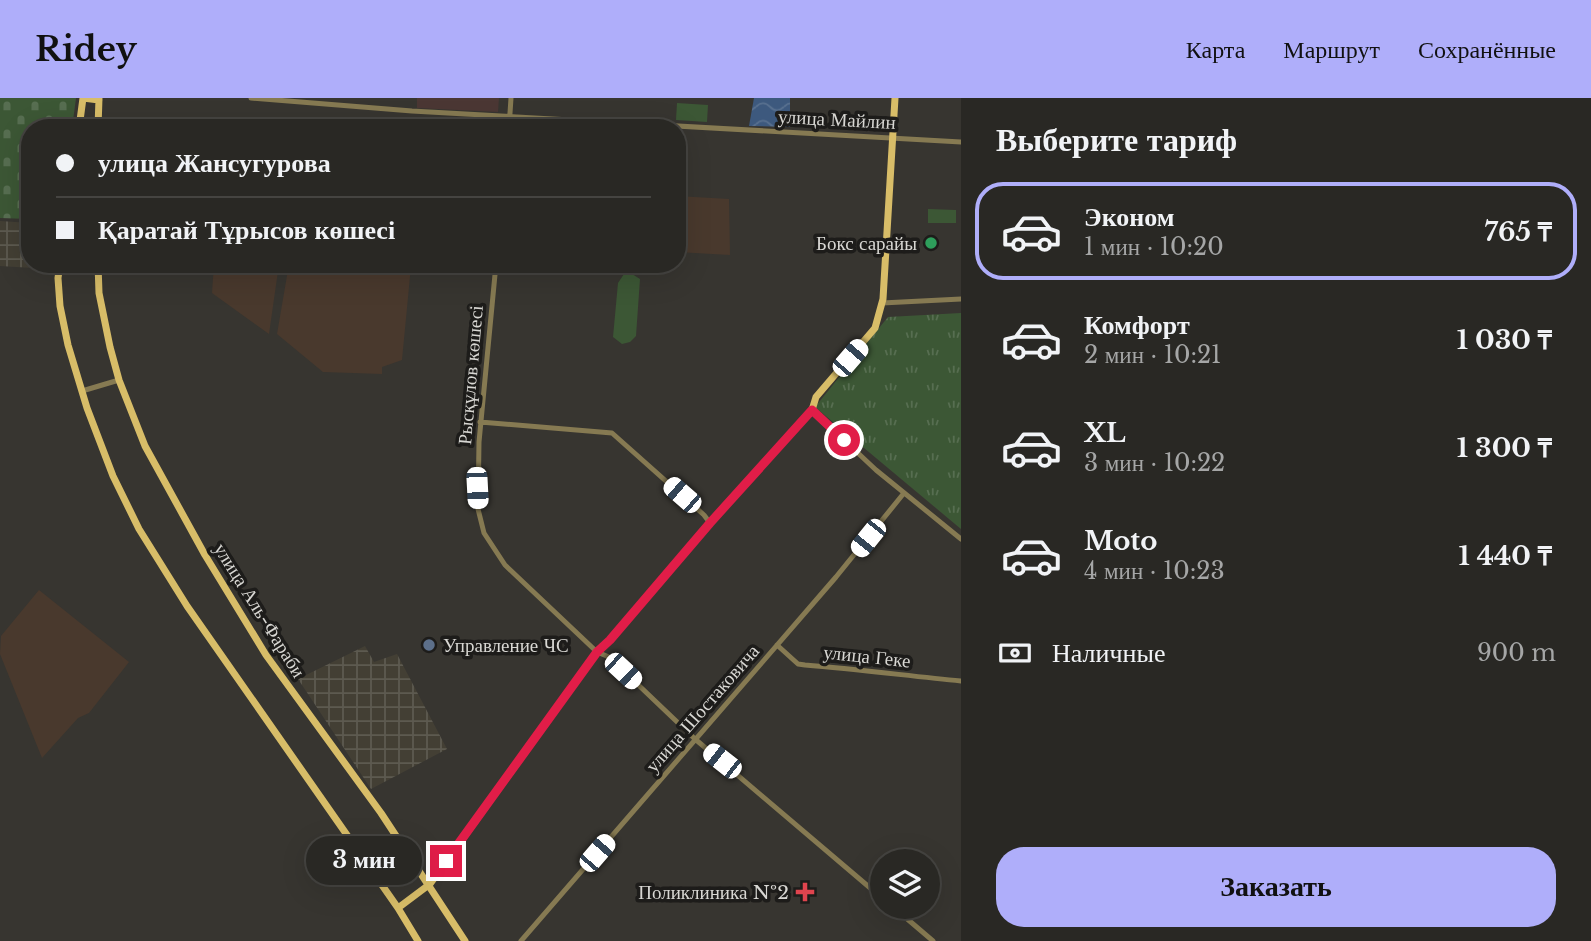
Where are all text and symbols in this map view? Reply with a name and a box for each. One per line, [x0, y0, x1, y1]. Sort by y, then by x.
text: Ridey [35, 29, 137, 70]
text: Карта [1186, 35, 1245, 64]
text: Маршрут [1283, 35, 1380, 64]
text: Сохранённые [1418, 35, 1556, 64]
street label: улица Майлин [778, 105, 896, 134]
text: Выберите тариф [996, 120, 1237, 160]
text: улица Жансугурова [98, 147, 331, 179]
icon: car [1000, 200, 1063, 263]
text: Эконом [1084, 201, 1174, 233]
text: Қаратай Тұрысов көшесі [98, 214, 395, 246]
text: 765 ₸ [1484, 216, 1552, 248]
place label: Бокс сарайы [816, 232, 917, 255]
text: 1 мин · 10:20 [1084, 233, 1224, 261]
marker: Бокс сарайы [923, 235, 939, 251]
street label: Рысқұлов көшесі [453, 304, 488, 446]
icon: car [1000, 308, 1063, 371]
text: Комфорт [1084, 309, 1190, 341]
text: 1 030 ₸ [1457, 324, 1552, 356]
car [829, 335, 872, 381]
text: 2 мин · 10:21 [1084, 341, 1221, 369]
icon: car [1000, 416, 1063, 479]
text: XL [1084, 417, 1126, 449]
route start [828, 424, 860, 456]
text: 1 300 ₸ [1457, 432, 1552, 464]
text: 3 мин · 10:22 [1084, 449, 1225, 477]
car [466, 466, 489, 510]
car [660, 473, 705, 517]
car [847, 515, 890, 561]
icon: car [1000, 524, 1063, 587]
text: Moto [1084, 525, 1157, 557]
street label: улица Аль-Фараби [209, 539, 310, 682]
text: 1 440 ₸ [1458, 540, 1552, 572]
text: 4 мин · 10:23 [1084, 557, 1225, 585]
place label: Управление ЧС [443, 634, 569, 657]
icon: cash [996, 634, 1034, 672]
marker: Управление ЧС [421, 637, 437, 653]
text: Наличные [1052, 637, 1165, 669]
street label: улица Шостаковича [641, 639, 765, 777]
text: 900 m [1477, 639, 1556, 667]
street label: улица Геке [822, 640, 912, 673]
car [601, 649, 646, 693]
car [699, 740, 746, 782]
car [576, 830, 619, 876]
callout: 3 мин [306, 836, 422, 886]
route end [430, 845, 462, 877]
text: 3 мин [333, 846, 395, 874]
button: Заказать [996, 847, 1556, 927]
map controls [870, 849, 940, 919]
button: layers [870, 849, 940, 919]
place label: Поликлиника №2 [638, 881, 789, 904]
marker: Поликлиника №2 [795, 882, 815, 902]

